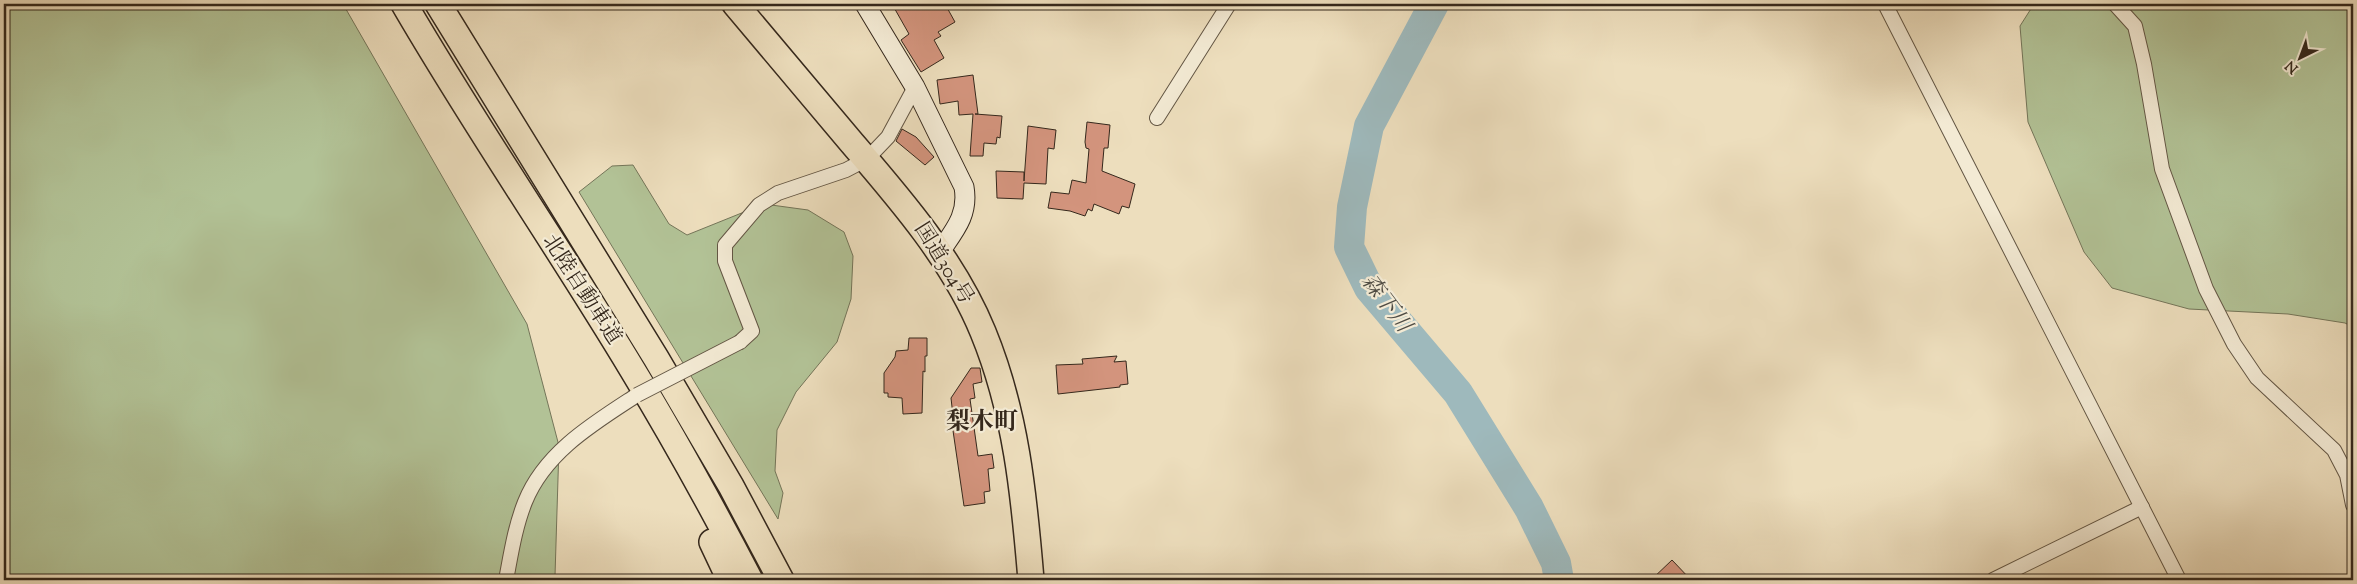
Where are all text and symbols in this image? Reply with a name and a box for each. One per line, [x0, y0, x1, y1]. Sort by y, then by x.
north arrow [2274, 32, 2324, 82]
text: N [2282, 55, 2303, 77]
street label: 国道304号 [906, 217, 980, 311]
street label: 北陸自動車道 [534, 229, 628, 351]
water label: 森下川 [1352, 268, 1419, 342]
district label: 梨木町 [946, 406, 1018, 440]

